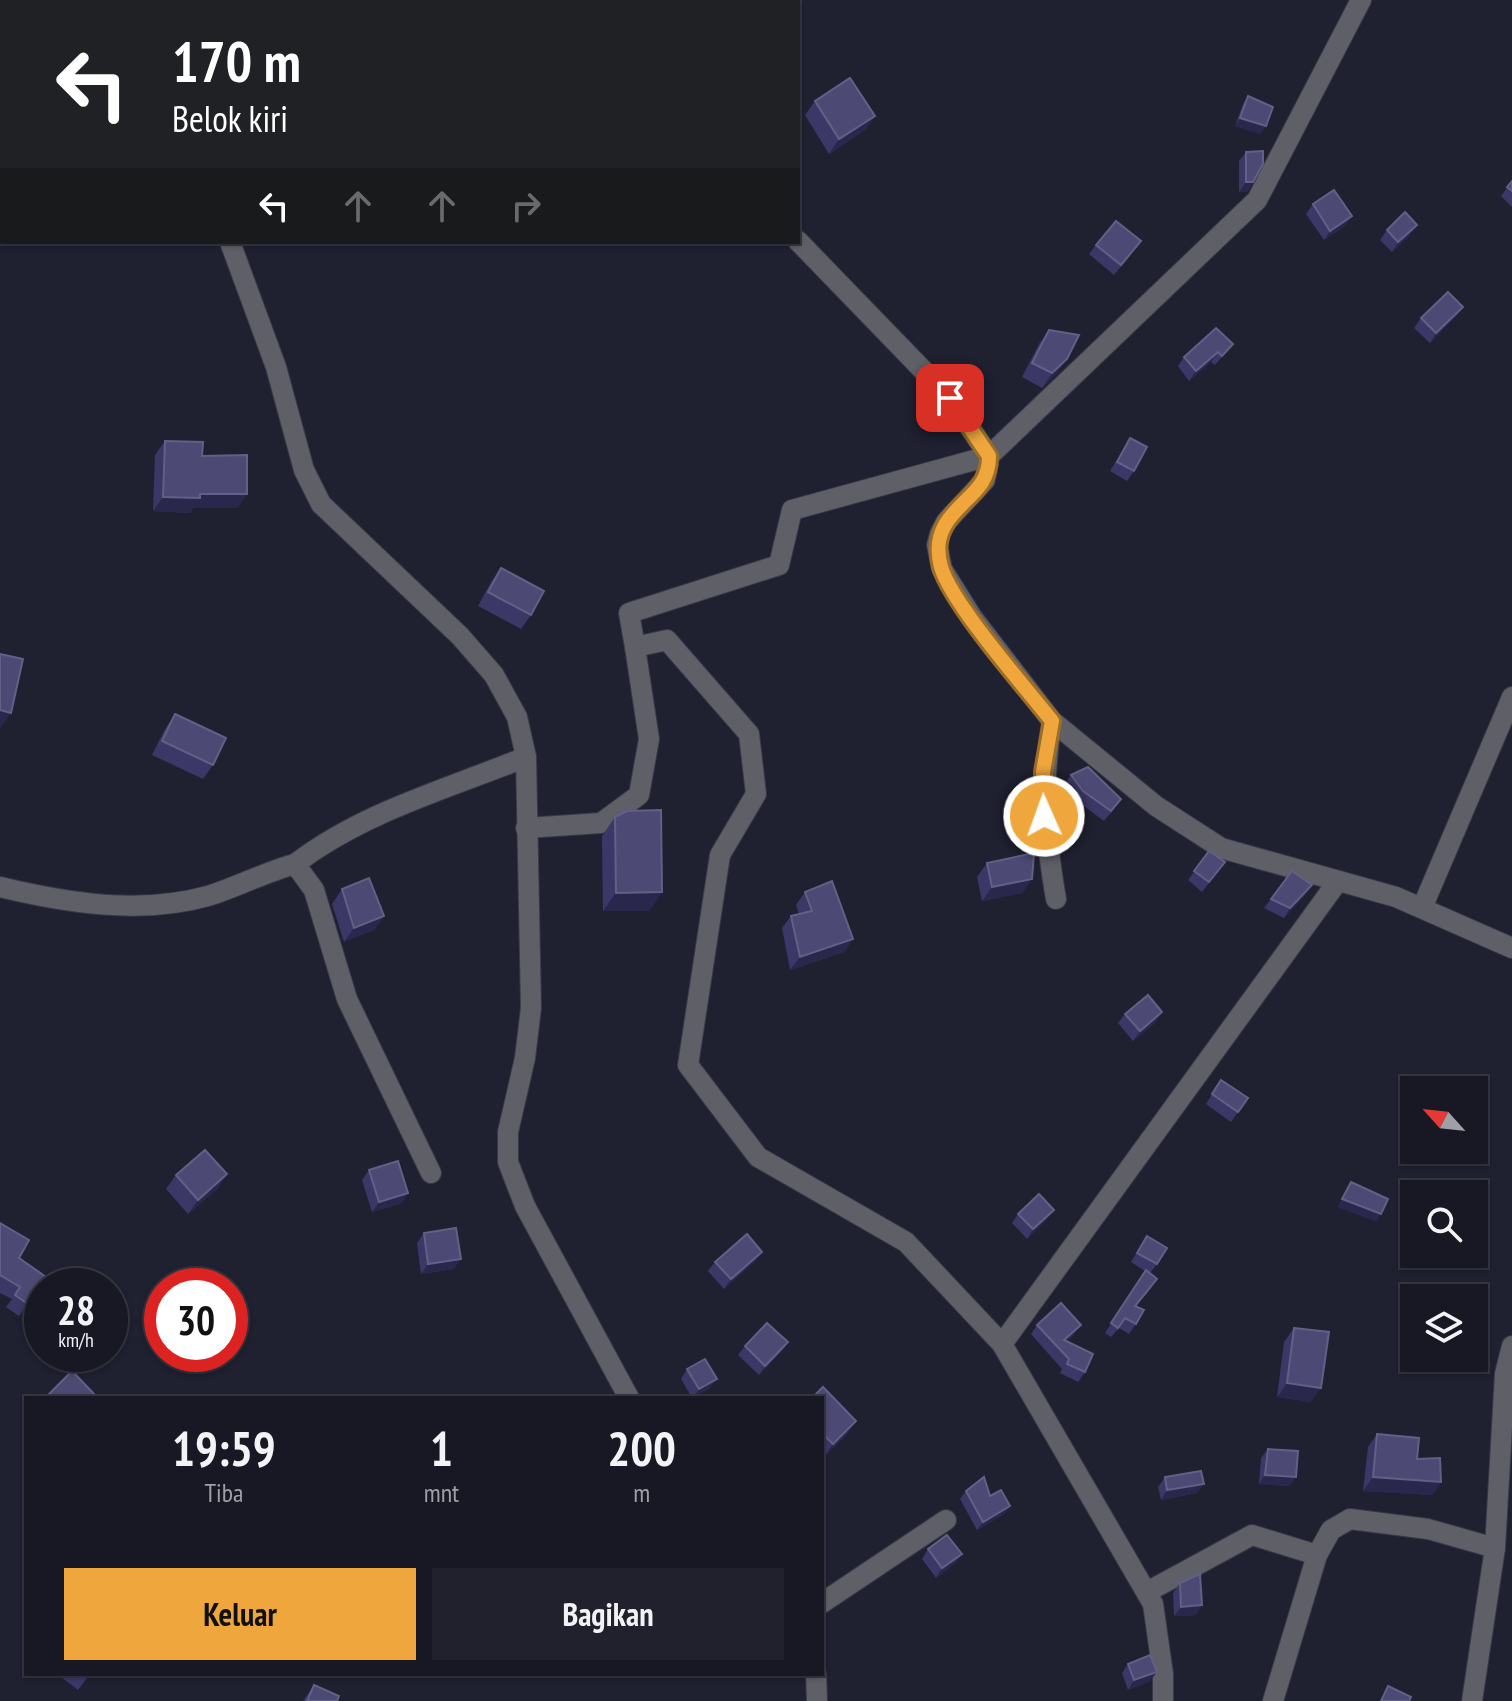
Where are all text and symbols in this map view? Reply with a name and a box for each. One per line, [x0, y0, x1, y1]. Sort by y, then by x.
text: 170 m [172, 25, 301, 97]
icon: left [40, 32, 144, 136]
text: Belok kiri [172, 95, 288, 142]
icon: left [252, 184, 296, 228]
icon: ahead [336, 184, 380, 228]
icon: ahead [420, 184, 464, 228]
icon: right [504, 184, 548, 228]
pin [916, 364, 984, 432]
icon: arrive [928, 376, 972, 420]
position arrow [1002, 774, 1086, 858]
north arrow [1400, 1076, 1488, 1164]
map controls [1400, 1076, 1488, 1372]
button: search [1400, 1180, 1488, 1268]
speed limit sign: 30 [144, 1268, 248, 1372]
text: 28 [57, 1284, 95, 1336]
button: layers [1400, 1284, 1488, 1372]
text: km/h [58, 1327, 94, 1353]
text: 19:59 [172, 1417, 276, 1479]
text: 1 [430, 1417, 453, 1479]
text: 200 [607, 1417, 676, 1479]
text: Tiba [204, 1476, 243, 1509]
text: mnt [424, 1476, 459, 1509]
text: m [633, 1476, 650, 1509]
button: Keluar [64, 1568, 416, 1660]
button: Bagikan [432, 1568, 784, 1660]

